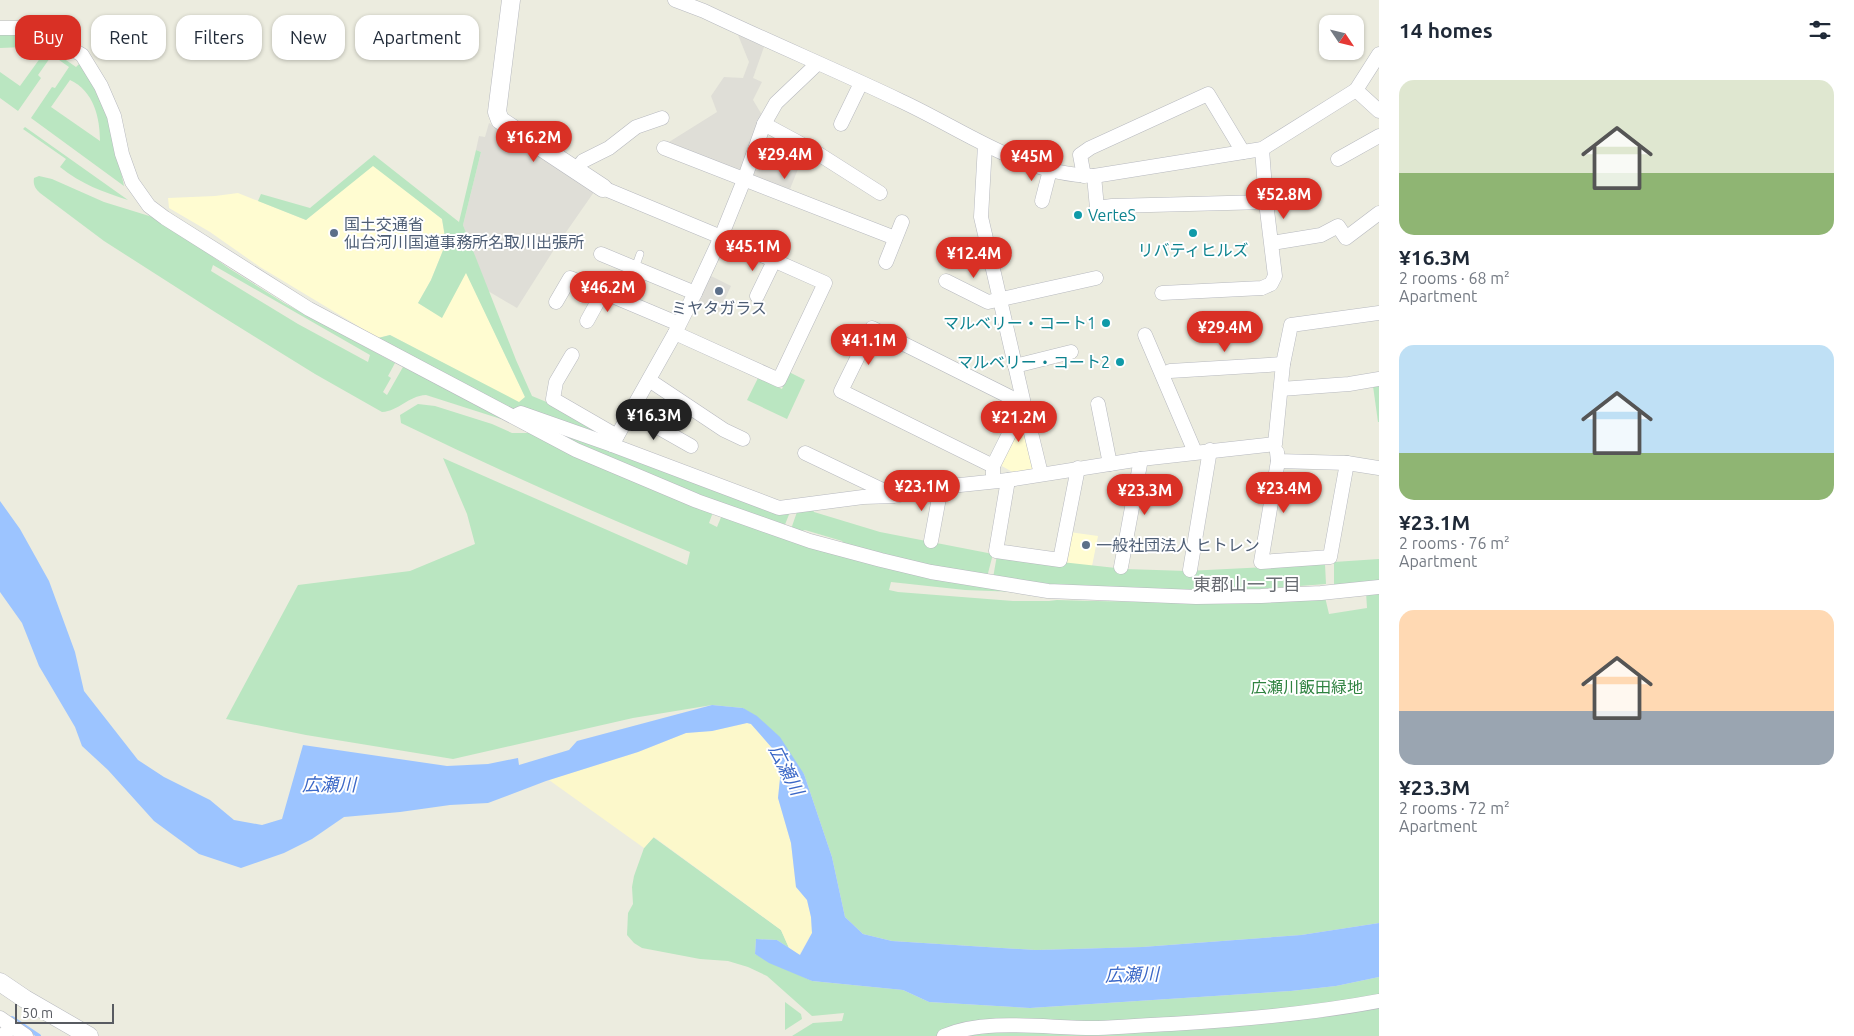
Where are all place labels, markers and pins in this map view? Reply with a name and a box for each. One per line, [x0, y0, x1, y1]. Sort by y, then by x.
pin: ¥16.2M [493, 120, 575, 163]
pin: ¥29.4M [744, 138, 826, 180]
pin: ¥45M [1002, 140, 1062, 182]
pin: ¥52.8M [1243, 178, 1325, 220]
place label: VerteS [1088, 206, 1136, 224]
marker: VerteS [1072, 209, 1084, 221]
place label: 国土交通省 仙台河川国道事務所名取川出張所 [344, 215, 584, 251]
marker: 国土交通省 仙台河川国道事務所名取川出張所 [328, 227, 340, 239]
marker: リバティヒルズ [1187, 227, 1199, 239]
pin: ¥45.1M [712, 230, 794, 272]
pin: ¥12.4M [933, 236, 1015, 279]
place label: リバティヒルズ [1137, 241, 1249, 259]
pin: ¥46.2M [567, 270, 649, 313]
marker: ミヤタガラス [713, 285, 725, 297]
place label: ミヤタガラス [671, 299, 767, 317]
pin: ¥29.4M [1184, 310, 1266, 353]
place label: マルベリー・コート1 [943, 314, 1096, 332]
marker: マルベリー・コート1 [1100, 317, 1112, 329]
pin: ¥41.1M [828, 324, 910, 366]
place label: マルベリー・コート2 [957, 353, 1110, 371]
marker: マルベリー・コート2 [1114, 356, 1126, 368]
pin: ¥16.3M [613, 398, 695, 441]
pin: ¥21.2M [978, 400, 1060, 443]
pin: ¥23.1M [881, 470, 963, 512]
pin: ¥23.4M [1243, 472, 1325, 514]
pin: ¥23.3M [1104, 474, 1186, 516]
place label: 一般社団法人 ヒトレン [1096, 536, 1260, 554]
marker: 一般社団法人 ヒトレン [1080, 539, 1092, 551]

